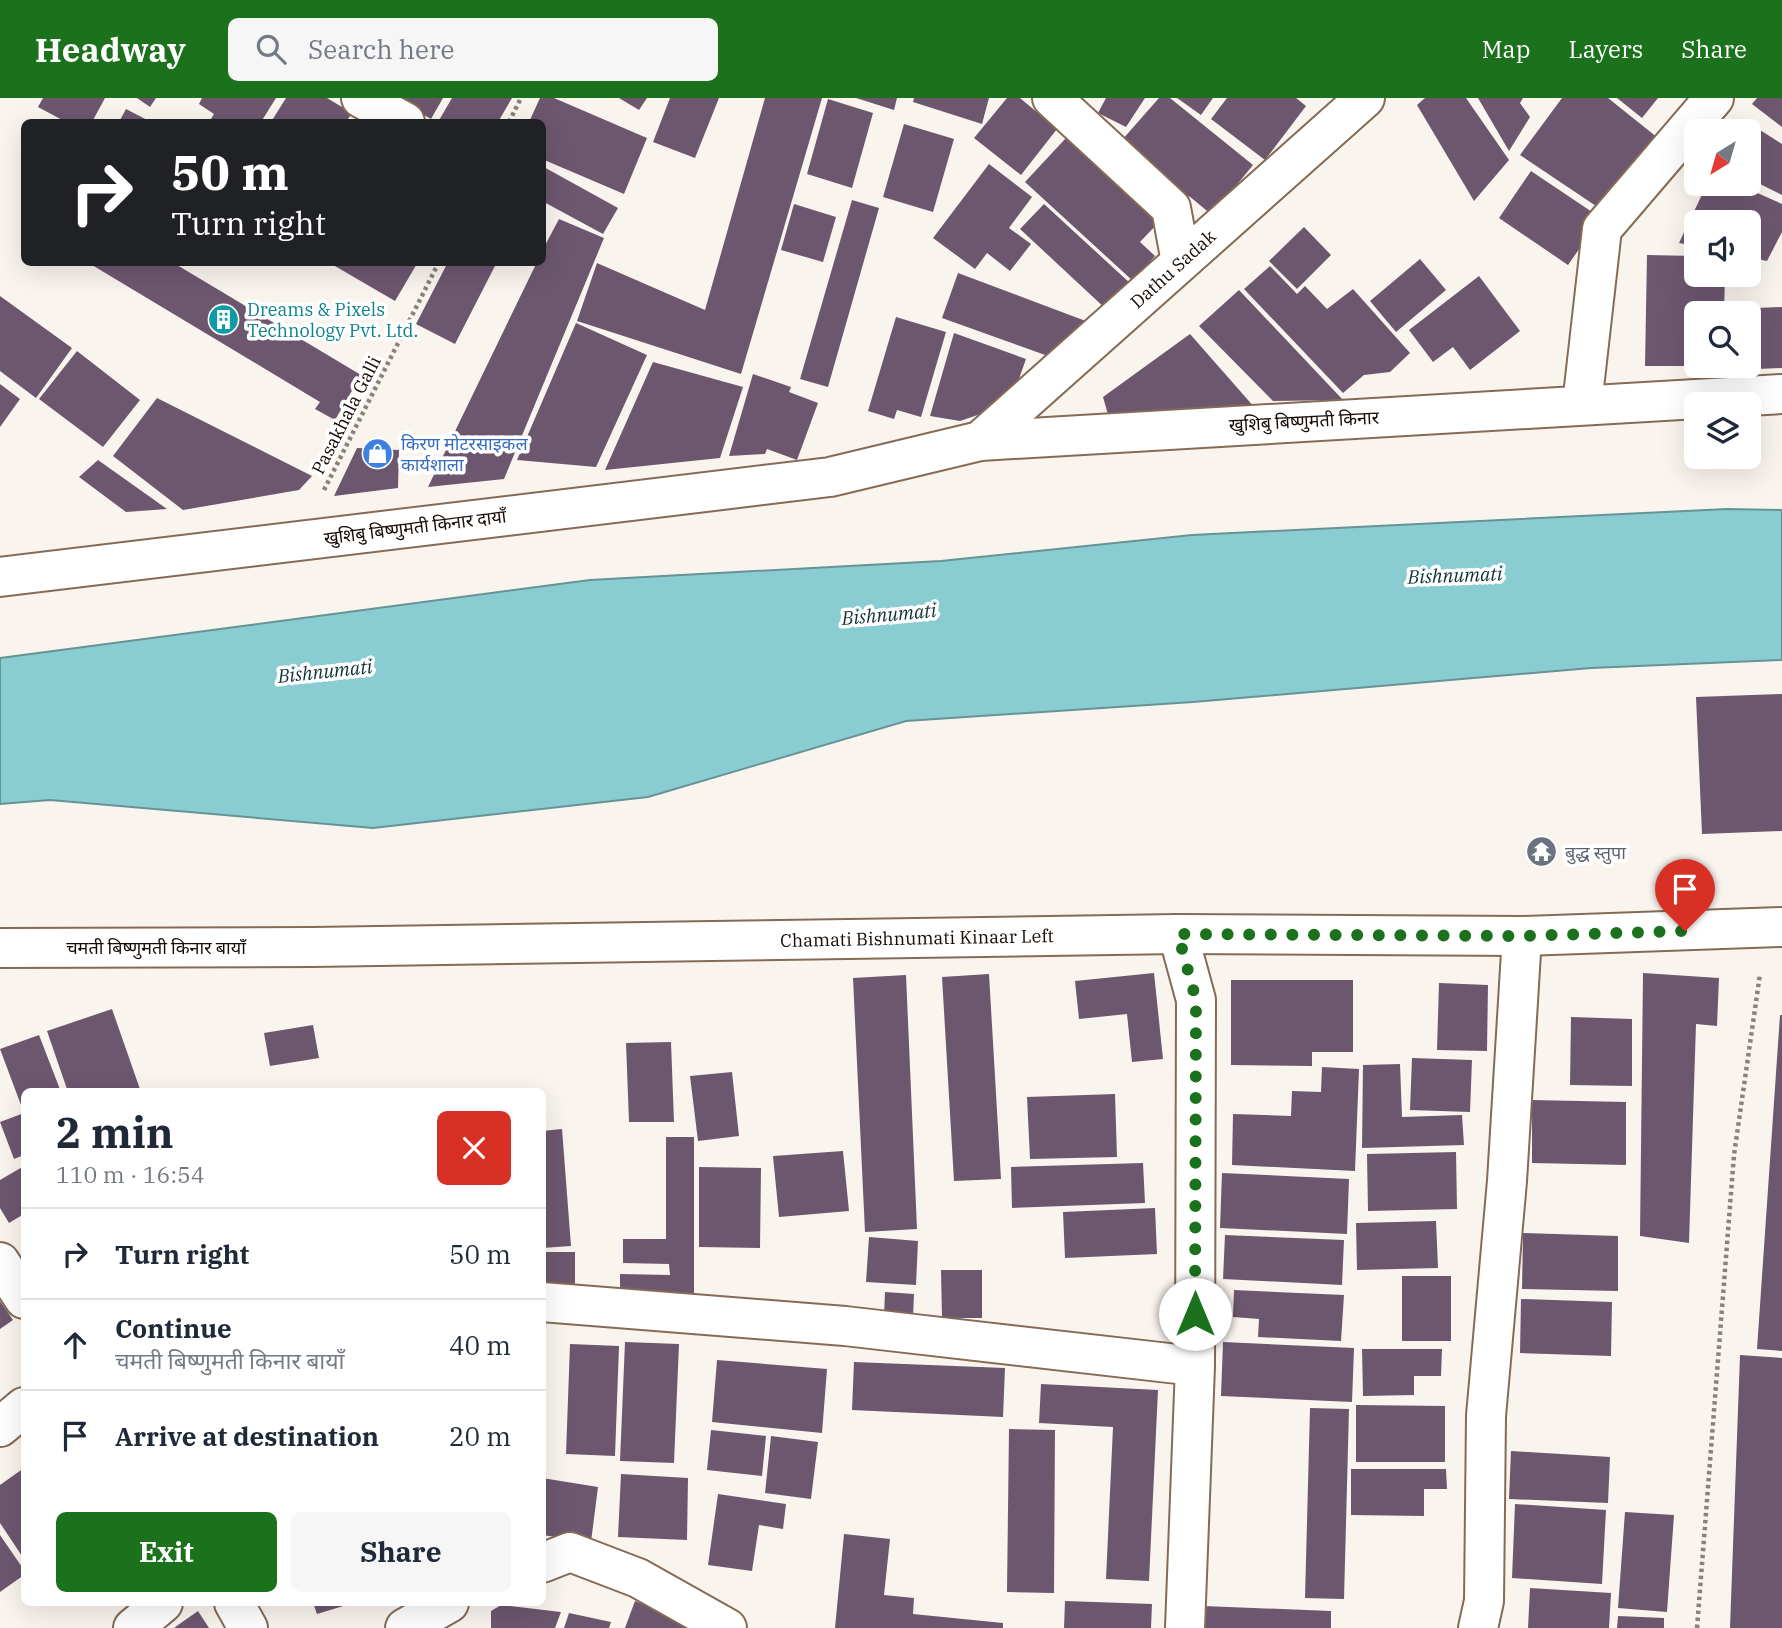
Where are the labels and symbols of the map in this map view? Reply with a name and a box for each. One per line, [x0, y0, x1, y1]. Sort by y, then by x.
north arrow [1684, 119, 1760, 196]
street label: Dathu Sadak [1126, 224, 1221, 313]
place label: Dreams & Pixels Technology Pvt. Ltd. [247, 298, 418, 342]
building icon: Dreams & Pixels Technology Pvt. Ltd. [207, 302, 241, 336]
street label: Pasakhala Galli [306, 352, 386, 478]
street label: खुशिबु बिष्णुमती किनार [1228, 406, 1380, 437]
place label: किरण मोटरसाइकल कार्यशाला [401, 432, 528, 476]
shop icon: किरण मोटरसाइकल कार्यशाला [361, 436, 395, 470]
street label: खुशिबु बिष्णुमती किनार दायाँ [322, 504, 509, 551]
water label: Bishnumati [1406, 561, 1503, 589]
water label: Bishnumati [840, 598, 938, 630]
water label: Bishnumati [275, 654, 374, 688]
temple icon: बुद्ध स्तुपा [1525, 835, 1559, 869]
place label: बुद्ध स्तुपा [1565, 841, 1626, 865]
pin [1655, 859, 1715, 931]
street label: Chamati Bishnumati Kinaar Left [780, 924, 1054, 952]
street label: चमती बिष्णुमती किनार बायाँ [66, 936, 247, 960]
position arrow [1158, 1277, 1232, 1351]

